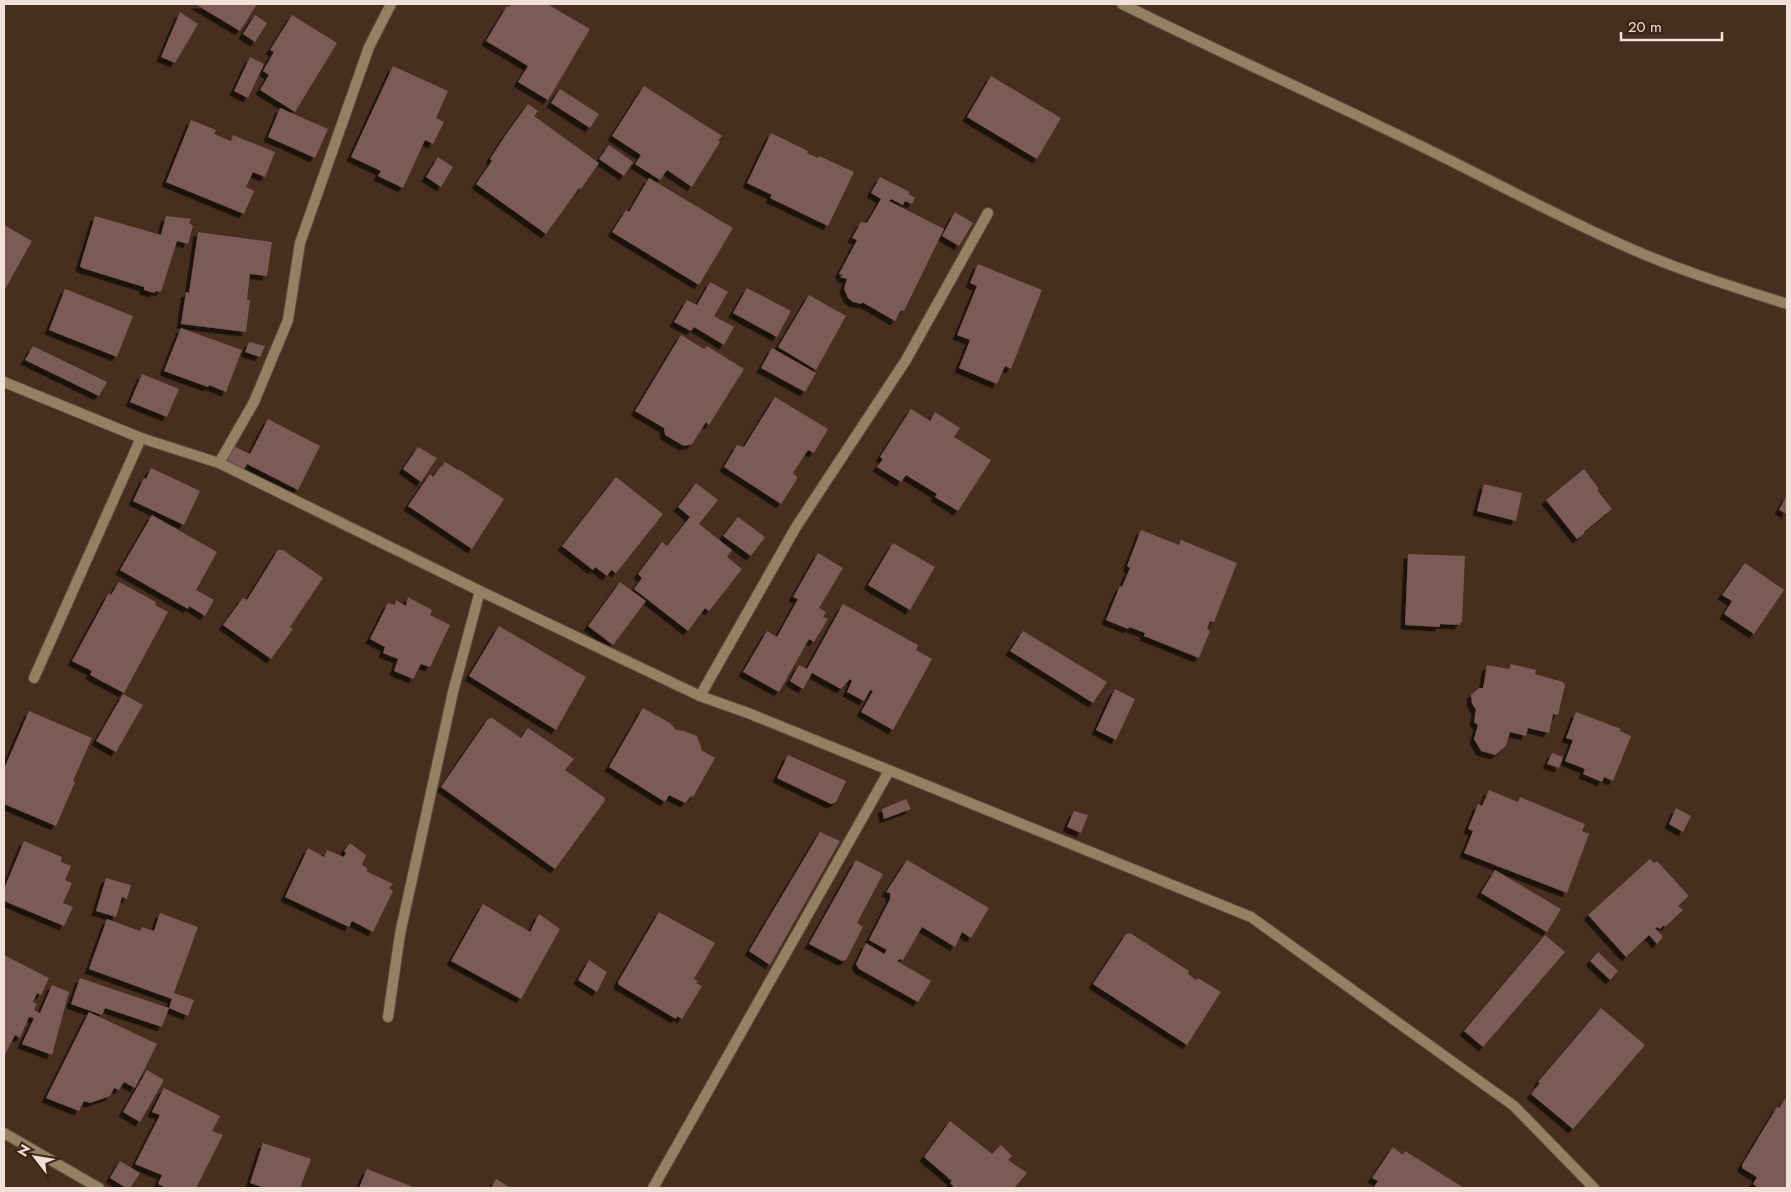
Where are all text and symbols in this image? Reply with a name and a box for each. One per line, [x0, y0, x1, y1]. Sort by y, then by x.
scale bar [1621, 10, 1722, 42]
text: 20 m [1628, 16, 1662, 38]
north arrow [10, 1132, 60, 1182]
text: N [12, 1140, 35, 1160]

